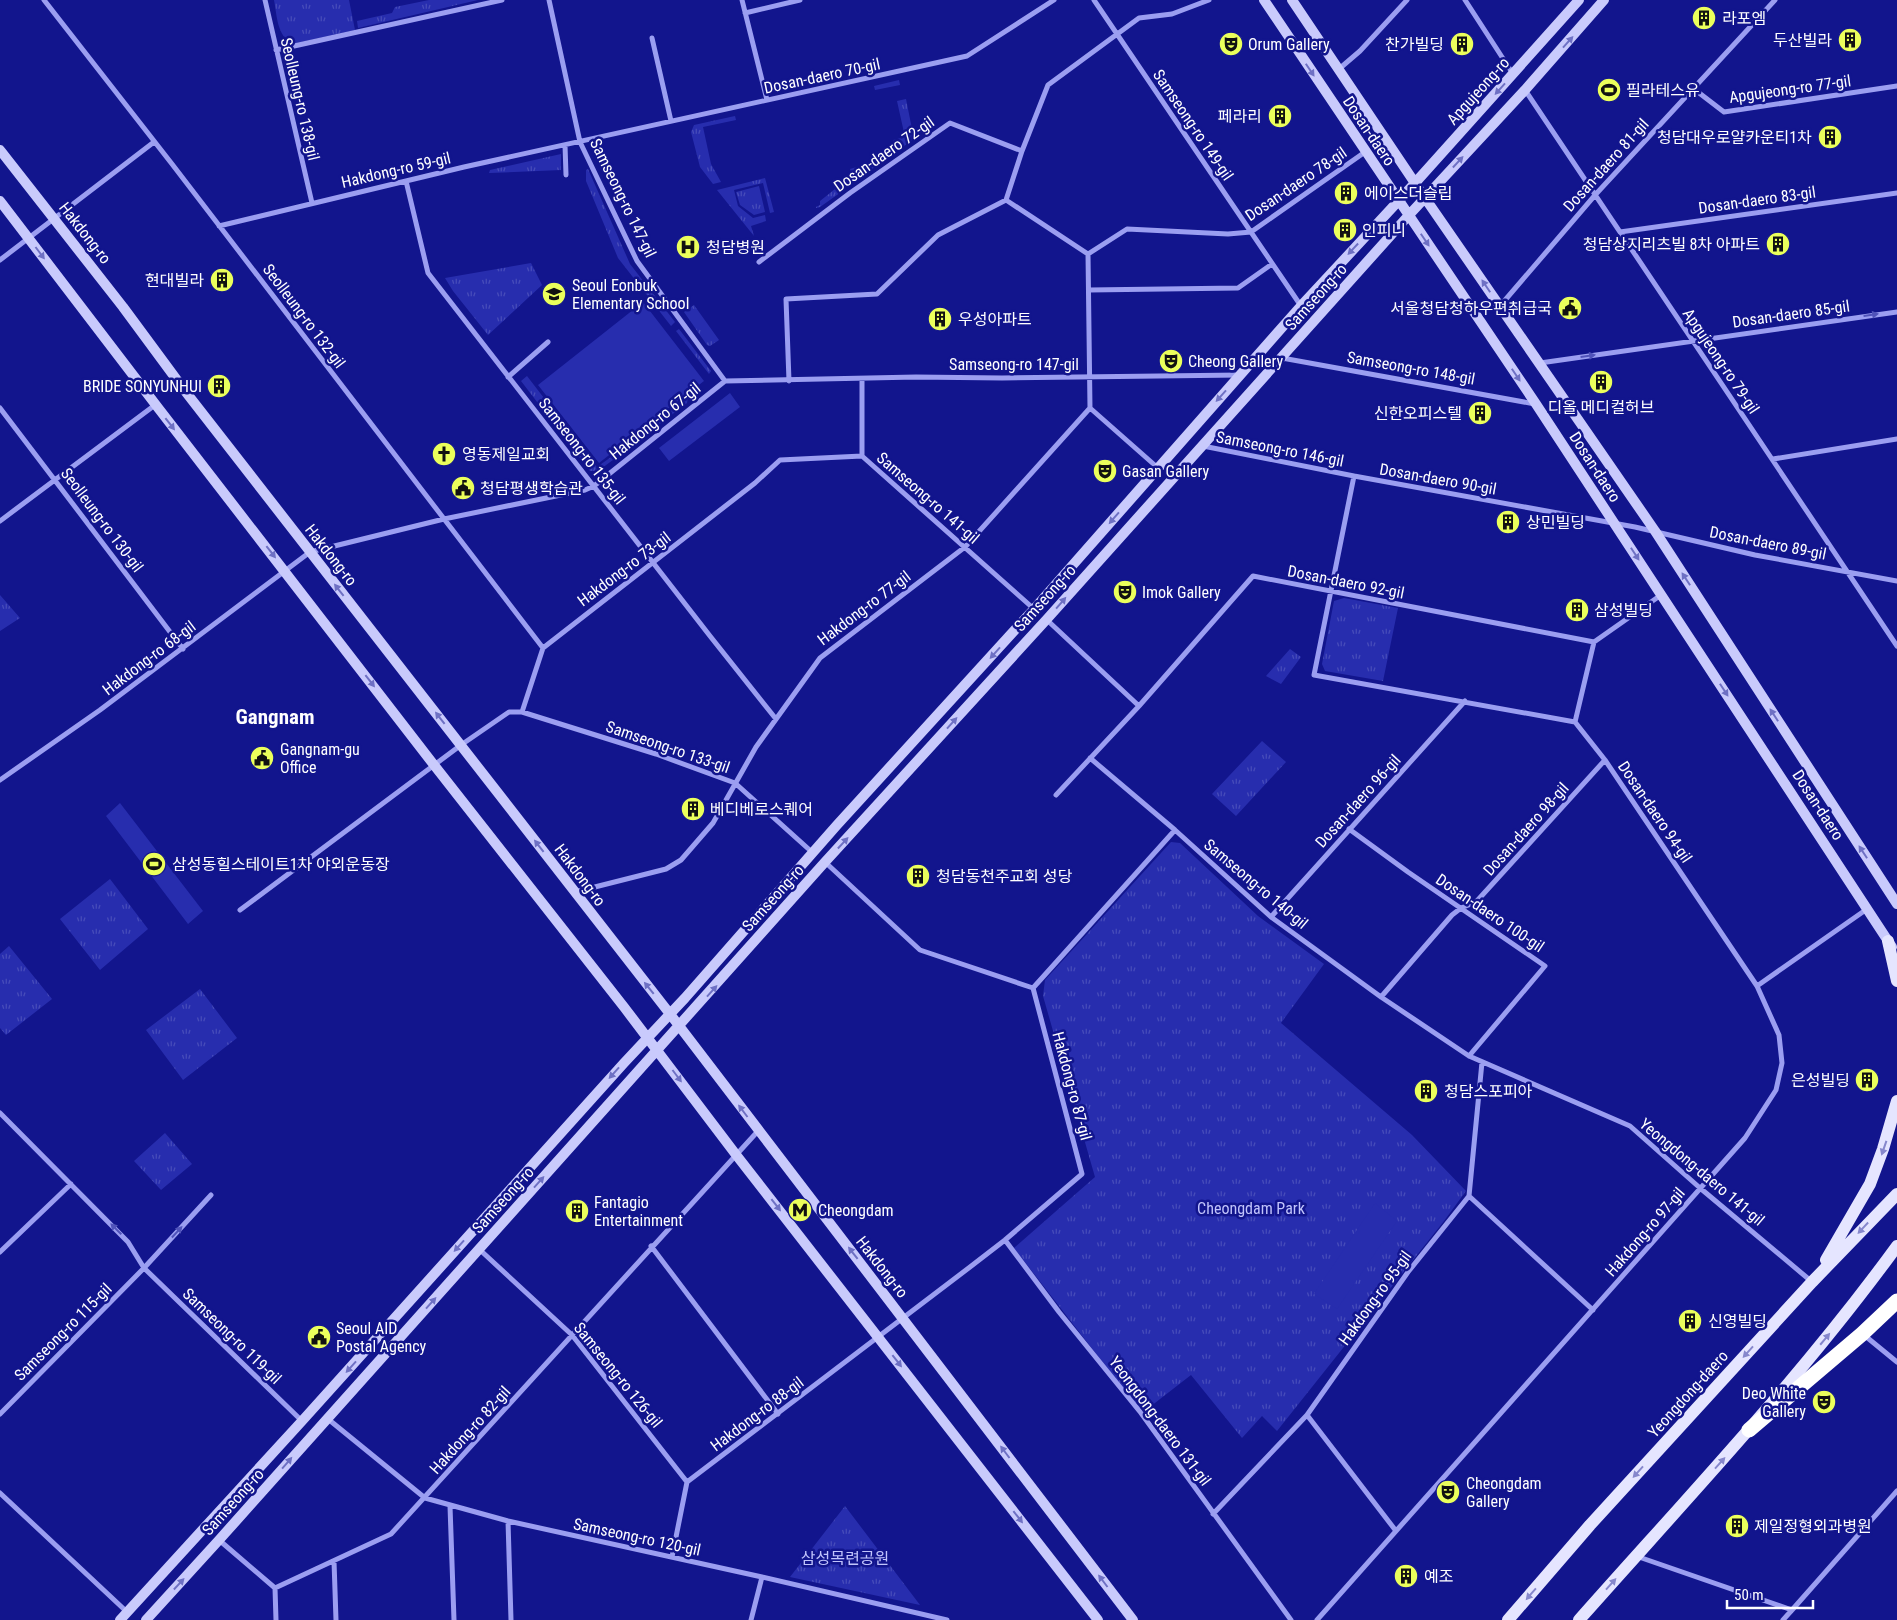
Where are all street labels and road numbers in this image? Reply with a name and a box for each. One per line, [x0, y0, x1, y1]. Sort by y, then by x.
street label: Seolleung-ro 138-gil [277, 36, 323, 162]
street label: Apgujeong-ro [1443, 53, 1513, 129]
street label: Dosan-daero 70-gil [762, 54, 882, 98]
street label: Samseong-ro 149-gil [1149, 66, 1237, 184]
street label: Apgujeong-ro 77-gil [1728, 71, 1852, 107]
street label: Dosan-daero [1339, 93, 1399, 169]
street label: Dosan-daero 72-gil [830, 112, 938, 196]
street label: Dosan-daero 81-gil [1559, 115, 1653, 215]
street label: Samseong-ro 147-gil [586, 136, 660, 260]
street label: Dosan-daero 78-gil [1242, 143, 1350, 225]
street label: Hakdong-ro 59-gil [339, 148, 453, 192]
street label: Dosan-daero 83-gil [1697, 182, 1817, 218]
street label: Hakdong-ro [55, 198, 115, 268]
street label: Seolleung-ro 132-gil [259, 260, 349, 372]
street label: Samseong-ro [1281, 260, 1351, 334]
street label: Dosan-daero 85-gil [1731, 296, 1851, 332]
street label: Apgujeong-ro 79-gil [1679, 305, 1763, 417]
street label: Samseong-ro 148-gil [1345, 347, 1477, 389]
street label: Samseong-ro 147-gil [949, 355, 1079, 374]
street label: Hakdong-ro 67-gil [606, 378, 704, 464]
street label: Samseong-ro 135-gil [535, 394, 629, 508]
street label: Samseong-ro 146-gil [1214, 427, 1346, 471]
street label: Dosan-daero [1565, 428, 1625, 506]
street label: Samseong-ro 141-gil [873, 448, 983, 548]
street label: Dosan-daero 90-gil [1378, 459, 1498, 499]
street label: Seolleung-ro 130-gil [57, 464, 147, 576]
street label: Hakdong-ro [301, 520, 361, 590]
street label: Dosan-daero 89-gil [1708, 522, 1828, 564]
street label: Hakdong-ro 73-gil [574, 528, 674, 610]
street label: Samseong-ro [1010, 561, 1080, 635]
street label: Dosan-daero 92-gil [1286, 561, 1406, 603]
street label: Hakdong-ro 77-gil [814, 567, 914, 649]
street label: Hakdong-ro 68-gil [99, 617, 199, 699]
street label: Samseong-ro 133-gil [604, 717, 732, 777]
street label: Dosan-daero 96-gil [1311, 751, 1405, 851]
street label: Dosan-daero 94-gil [1614, 758, 1696, 866]
street label: Dosan-daero [1788, 766, 1848, 844]
street label: Dosan-daero 98-gil [1479, 779, 1573, 879]
street label: Samseong-ro 140-gil [1200, 835, 1312, 933]
street label: Hakdong-ro [550, 840, 610, 910]
street label: Samseong-ro [738, 861, 808, 935]
street label: Dosan-daero 100-gil [1432, 870, 1548, 956]
street label: Hakdong-ro 87-gil [1048, 1030, 1096, 1142]
street label: Yeongdong-daero 141-gil [1636, 1114, 1768, 1230]
street label: Samseong-ro [468, 1163, 538, 1237]
street label: Hakdong-ro 97-gil [1601, 1184, 1689, 1280]
street label: Hakdong-ro [852, 1232, 912, 1302]
street label: Hakdong-ro 95-gil [1335, 1247, 1415, 1349]
street label: Samseong-ro 115-gil [10, 1279, 116, 1385]
street label: Samseong-ro 119-gil [179, 1284, 285, 1388]
street label: Samseong-ro 126-gil [570, 1319, 666, 1431]
street label: Yeongdong-daero [1644, 1347, 1732, 1441]
street label: Yeongdong-daero 131-gil [1105, 1353, 1215, 1489]
street label: Hakdong-ro 88-gil [707, 1373, 807, 1455]
street label: Hakdong-ro 82-gil [426, 1382, 514, 1478]
street label: Samseong-ro [198, 1465, 268, 1539]
street label: Samseong-ro 120-gil [572, 1514, 702, 1560]

